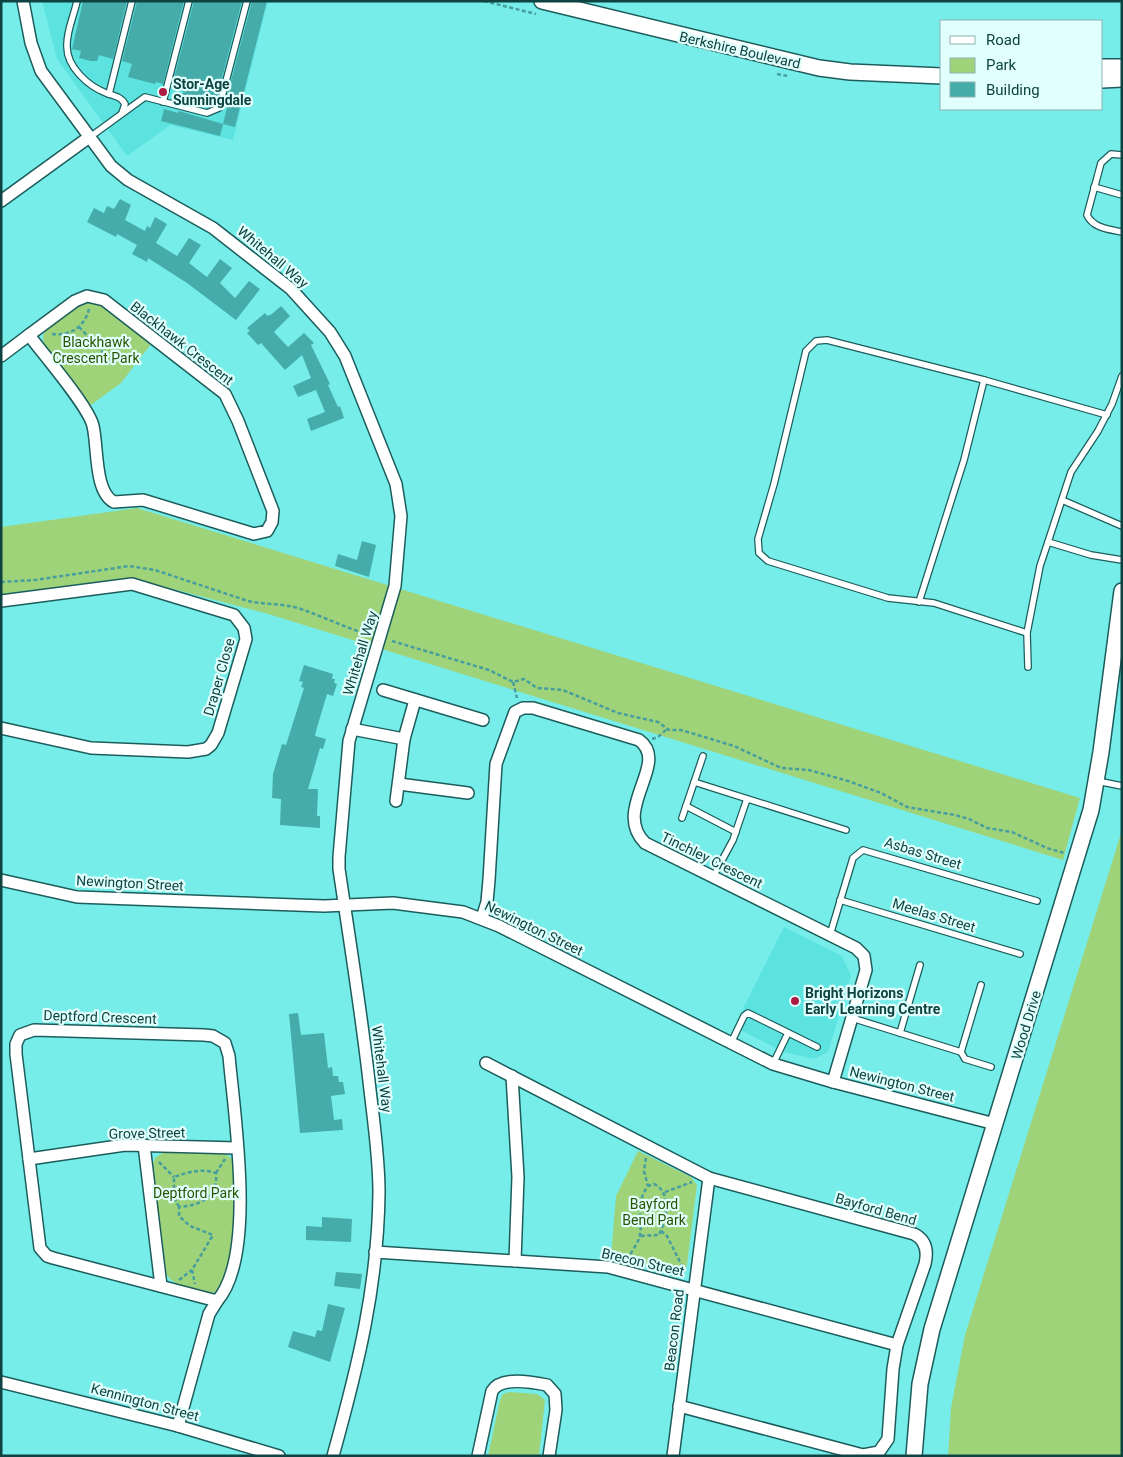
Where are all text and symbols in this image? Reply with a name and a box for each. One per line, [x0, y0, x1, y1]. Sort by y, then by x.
legend [940, 20, 1103, 110]
street label: Berkshire Boulevard [678, 28, 802, 72]
text: Road [986, 31, 1020, 49]
text: Park [986, 56, 1017, 74]
place label: Stor-Age Sunningdale [173, 76, 252, 108]
text: Building [986, 81, 1040, 99]
marker: Stor-Age Sunningdale [157, 86, 169, 98]
street label: Whitehall Way [234, 223, 312, 291]
street label: Blackhawk Crescent [127, 298, 237, 388]
park label: Blackhawk Crescent Park [52, 334, 140, 366]
street label: Whitehall Way [340, 608, 381, 697]
street label: Draper Close [200, 636, 238, 718]
street label: Tinchley Crescent [659, 829, 766, 892]
street label: Asbas Street [883, 834, 964, 872]
street label: Newington Street [76, 872, 185, 894]
street label: Meelas Street [891, 895, 978, 935]
street label: Newington Street [482, 897, 586, 959]
place label: Bright Horizons Early Learning Centre [805, 985, 941, 1017]
street label: Wood Drive [1008, 989, 1044, 1061]
marker: Bright Horizons Early Learning Centre [789, 995, 801, 1007]
street label: Deptford Crescent [43, 1007, 157, 1027]
street label: Whitehall Way [369, 1025, 395, 1114]
street label: Newington Street [848, 1063, 956, 1105]
street label: Grove Street [109, 1124, 186, 1142]
park label: Deptford Park [153, 1185, 240, 1201]
street label: Bayford Bend [834, 1190, 918, 1228]
park label: Bayford Bend Park [622, 1196, 687, 1228]
street label: Brecon Street [600, 1245, 686, 1279]
street label: Beacon Road [661, 1288, 687, 1372]
street label: Kennington Street [89, 1380, 201, 1424]

